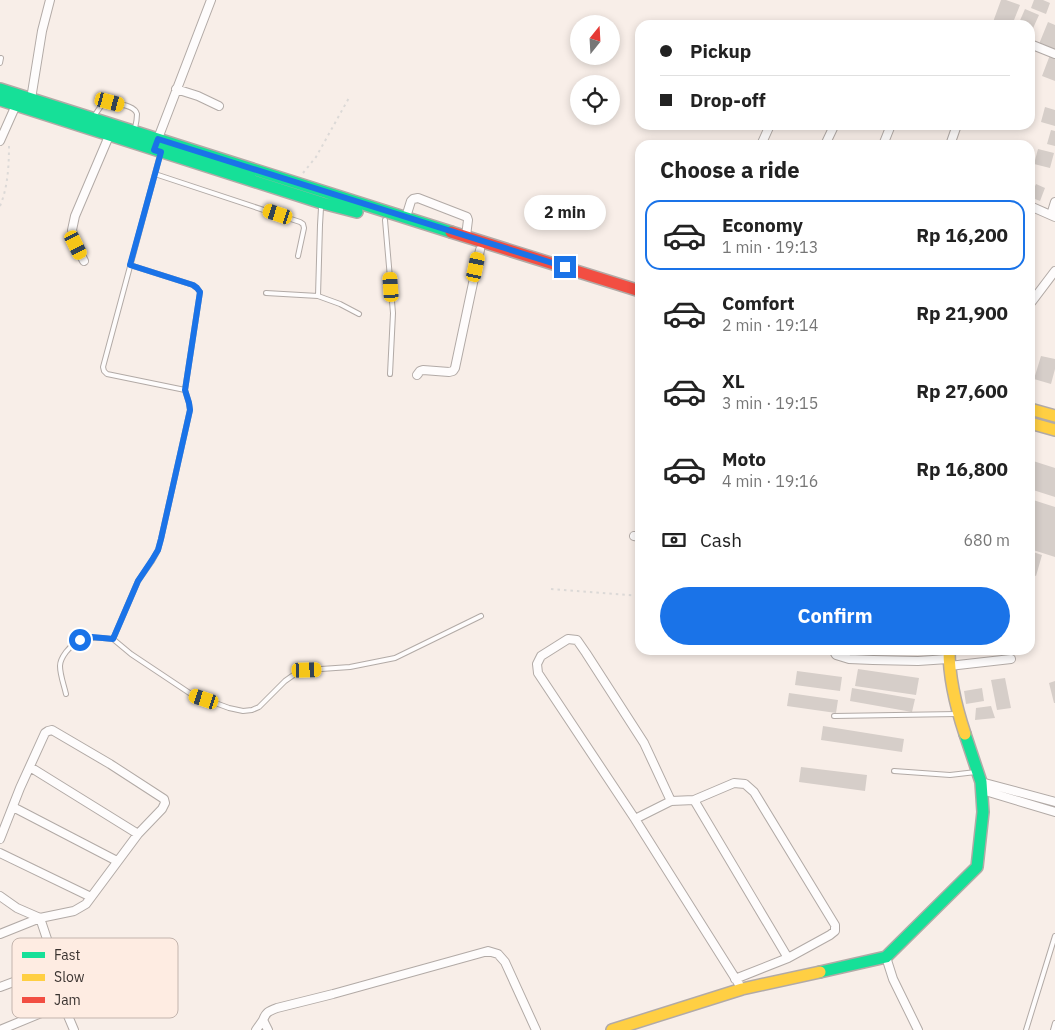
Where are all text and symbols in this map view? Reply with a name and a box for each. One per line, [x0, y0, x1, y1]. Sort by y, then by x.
north arrow [570, 15, 620, 65]
map controls [570, 15, 620, 125]
text: Pickup [690, 39, 751, 63]
button: locate [570, 75, 620, 125]
text: Drop-off [690, 88, 766, 112]
car [93, 91, 126, 113]
text: Choose a ride [660, 155, 800, 184]
callout: 2 min [524, 194, 606, 230]
car [261, 202, 294, 226]
text: 2 min [544, 202, 586, 222]
icon: car [662, 213, 707, 258]
text: Economy [722, 213, 803, 237]
text: Rp 16,200 [916, 223, 1008, 247]
car [62, 228, 89, 262]
text: 1 min · 19:13 [722, 237, 818, 257]
car [465, 251, 486, 283]
route end [554, 256, 576, 278]
car [382, 272, 399, 302]
icon: car [662, 291, 707, 336]
text: Comfort [722, 291, 795, 315]
text: Rp 21,900 [916, 301, 1008, 325]
text: 2 min · 19:14 [722, 315, 818, 335]
icon: car [662, 369, 707, 414]
text: XL [722, 369, 745, 393]
text: Rp 27,600 [916, 379, 1008, 403]
text: 3 min · 19:15 [722, 393, 818, 413]
icon: car [662, 447, 707, 492]
text: Moto [722, 447, 766, 471]
text: Rp 16,800 [916, 457, 1008, 481]
text: 4 min · 19:16 [722, 471, 818, 491]
icon: cash [660, 526, 688, 554]
text: Cash [700, 528, 742, 552]
text: 680 m [963, 530, 1010, 550]
button: Confirm [660, 587, 1010, 645]
route start [69, 629, 91, 651]
car [291, 662, 322, 678]
car [187, 687, 220, 711]
legend [12, 938, 178, 1018]
text: Fast [54, 946, 80, 964]
text: Slow [54, 968, 85, 986]
text: Jam [54, 991, 81, 1009]

